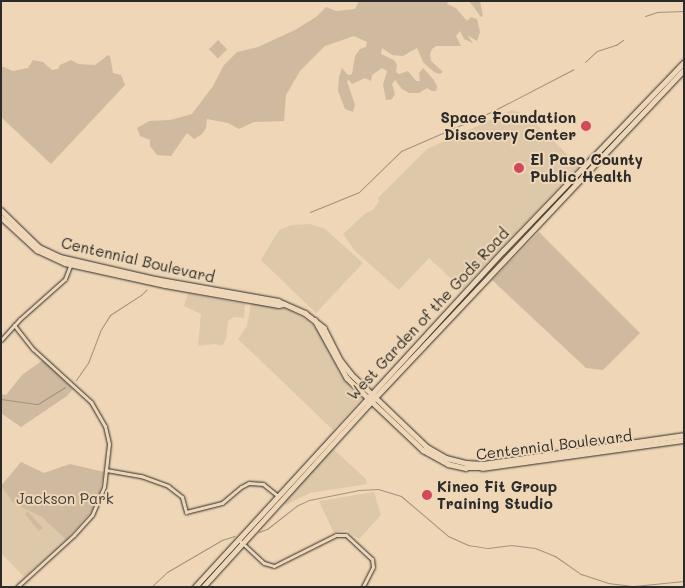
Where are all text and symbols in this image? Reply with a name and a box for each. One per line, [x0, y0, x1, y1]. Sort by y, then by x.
place label: Space Foundation Discovery Center [441, 108, 576, 143]
marker: Space Foundation Discovery Center [580, 120, 592, 132]
place label: El Paso County Public Health [530, 150, 643, 185]
marker: El Paso County Public Health [512, 161, 526, 175]
street label: West Garden of the Gods Road [343, 224, 513, 404]
street label: Centennial Boulevard [59, 234, 217, 286]
street label: Centennial Boulevard [475, 426, 633, 464]
place label: Kineo Fit Group Training Studio [437, 477, 557, 512]
marker: Kineo Fit Group Training Studio [421, 489, 433, 501]
park label: Jackson Park [16, 490, 114, 508]

